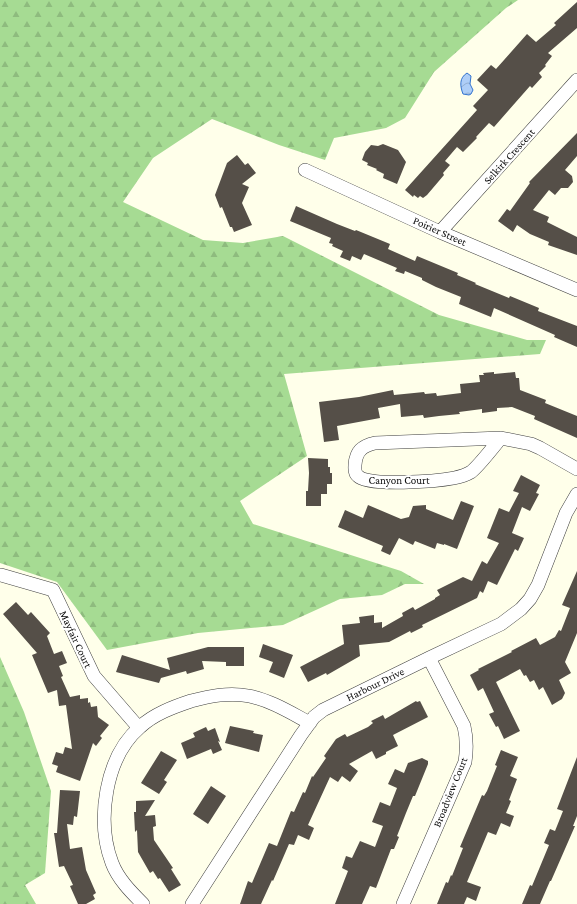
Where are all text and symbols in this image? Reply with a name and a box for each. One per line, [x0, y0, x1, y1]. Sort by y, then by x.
street label: Selkirk Crescent [481, 126, 537, 186]
street label: Poirier Street [412, 214, 469, 248]
street label: Canyon Court [368, 474, 430, 487]
street label: Mayfair Court [57, 608, 95, 670]
street label: Harbour Drive [344, 665, 406, 703]
street label: Broadview Court [431, 755, 470, 829]

